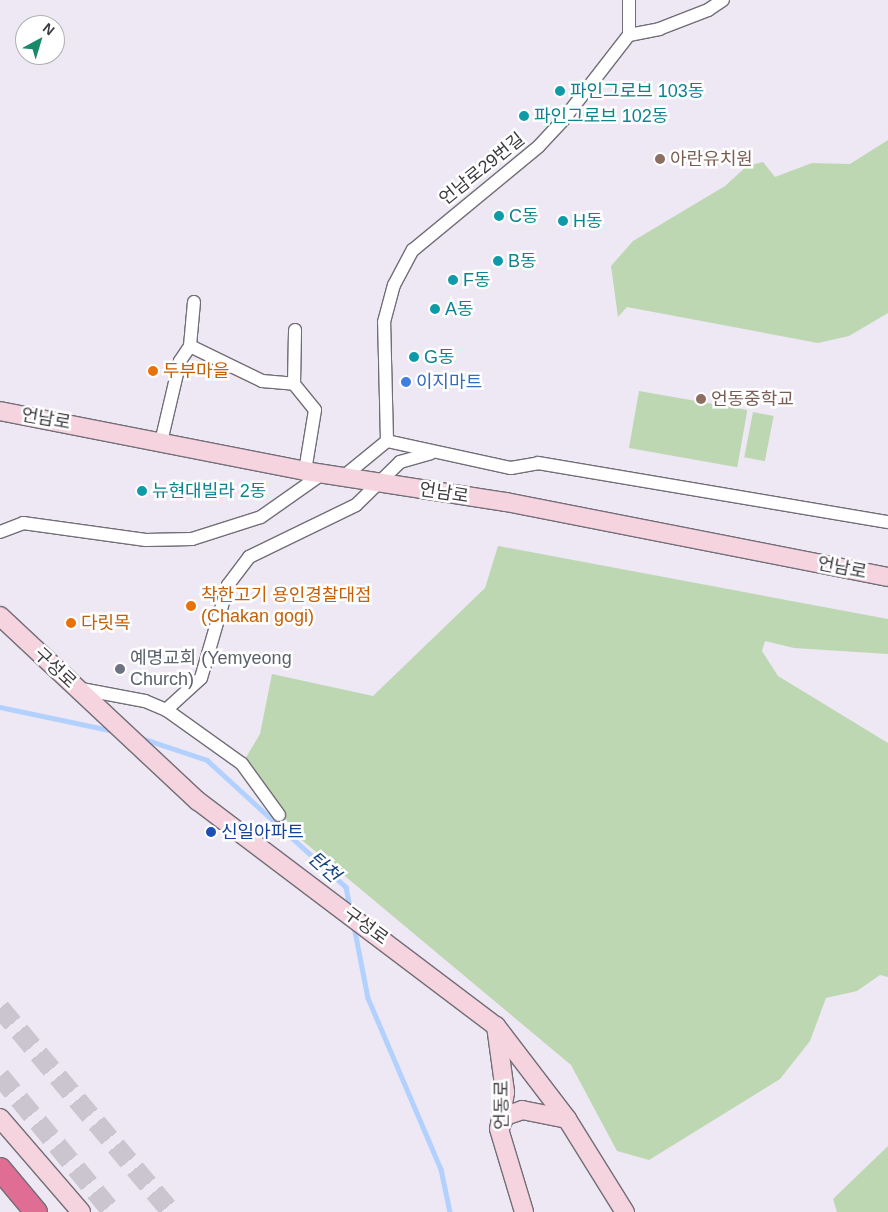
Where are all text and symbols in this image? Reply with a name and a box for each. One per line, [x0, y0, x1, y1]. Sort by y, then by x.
north arrow [15, 15, 65, 65]
text: N [40, 20, 58, 39]
place label: 파인그로브 103동 [570, 80, 704, 102]
marker: 파인그로브 103동 [554, 85, 566, 97]
place label: 파인그로브 102동 [534, 105, 668, 127]
marker: 파인그로브 102동 [518, 110, 530, 122]
street label: 언남로29번길 [435, 128, 529, 210]
place label: 아란유치원 [670, 148, 753, 170]
marker: 아란유치원 [654, 153, 666, 165]
place label: C동 [509, 205, 539, 227]
marker: C동 [493, 210, 505, 222]
place label: H동 [573, 210, 603, 232]
marker: H동 [557, 215, 569, 227]
place label: B동 [508, 250, 537, 272]
marker: B동 [492, 255, 504, 267]
place label: F동 [463, 269, 491, 291]
marker: F동 [447, 274, 459, 286]
place label: A동 [445, 298, 474, 320]
marker: A동 [429, 303, 441, 315]
place label: G동 [424, 346, 455, 368]
marker: G동 [408, 351, 420, 363]
place label: 두부마을 [163, 360, 229, 382]
marker: 두부마을 [147, 365, 159, 377]
place label: 이지마트 [416, 371, 482, 393]
marker: 이지마트 [400, 376, 412, 388]
place label: 언동중학교 [711, 388, 794, 410]
marker: 언동중학교 [695, 393, 707, 405]
street label: 언남로 [20, 404, 72, 434]
street label: 언남로 [418, 478, 470, 508]
place label: 뉴현대빌라 2동 [152, 480, 266, 502]
marker: 뉴현대빌라 2동 [136, 485, 148, 497]
street label: 언남로 [816, 553, 868, 583]
place label: 착한고기 용인경찰대점 (Chakan gogi) [201, 585, 372, 628]
marker: 착한고기 용인경찰대점 (Chakan gogi) [185, 600, 197, 612]
place label: 다릿목 [81, 612, 131, 634]
marker: 다릿목 [65, 617, 77, 629]
street label: 구성로 [29, 643, 81, 693]
place label: 예명교회 (Yemyeong Church) [130, 648, 292, 691]
marker: 예명교회 (Yemyeong Church) [114, 663, 126, 675]
place label: 신일아파트 [221, 821, 304, 843]
marker: 신일아파트 [205, 826, 217, 838]
water label: 탄천 [303, 847, 345, 887]
street label: 구성로 [340, 903, 392, 949]
street label: 언동로 [491, 1080, 513, 1130]

